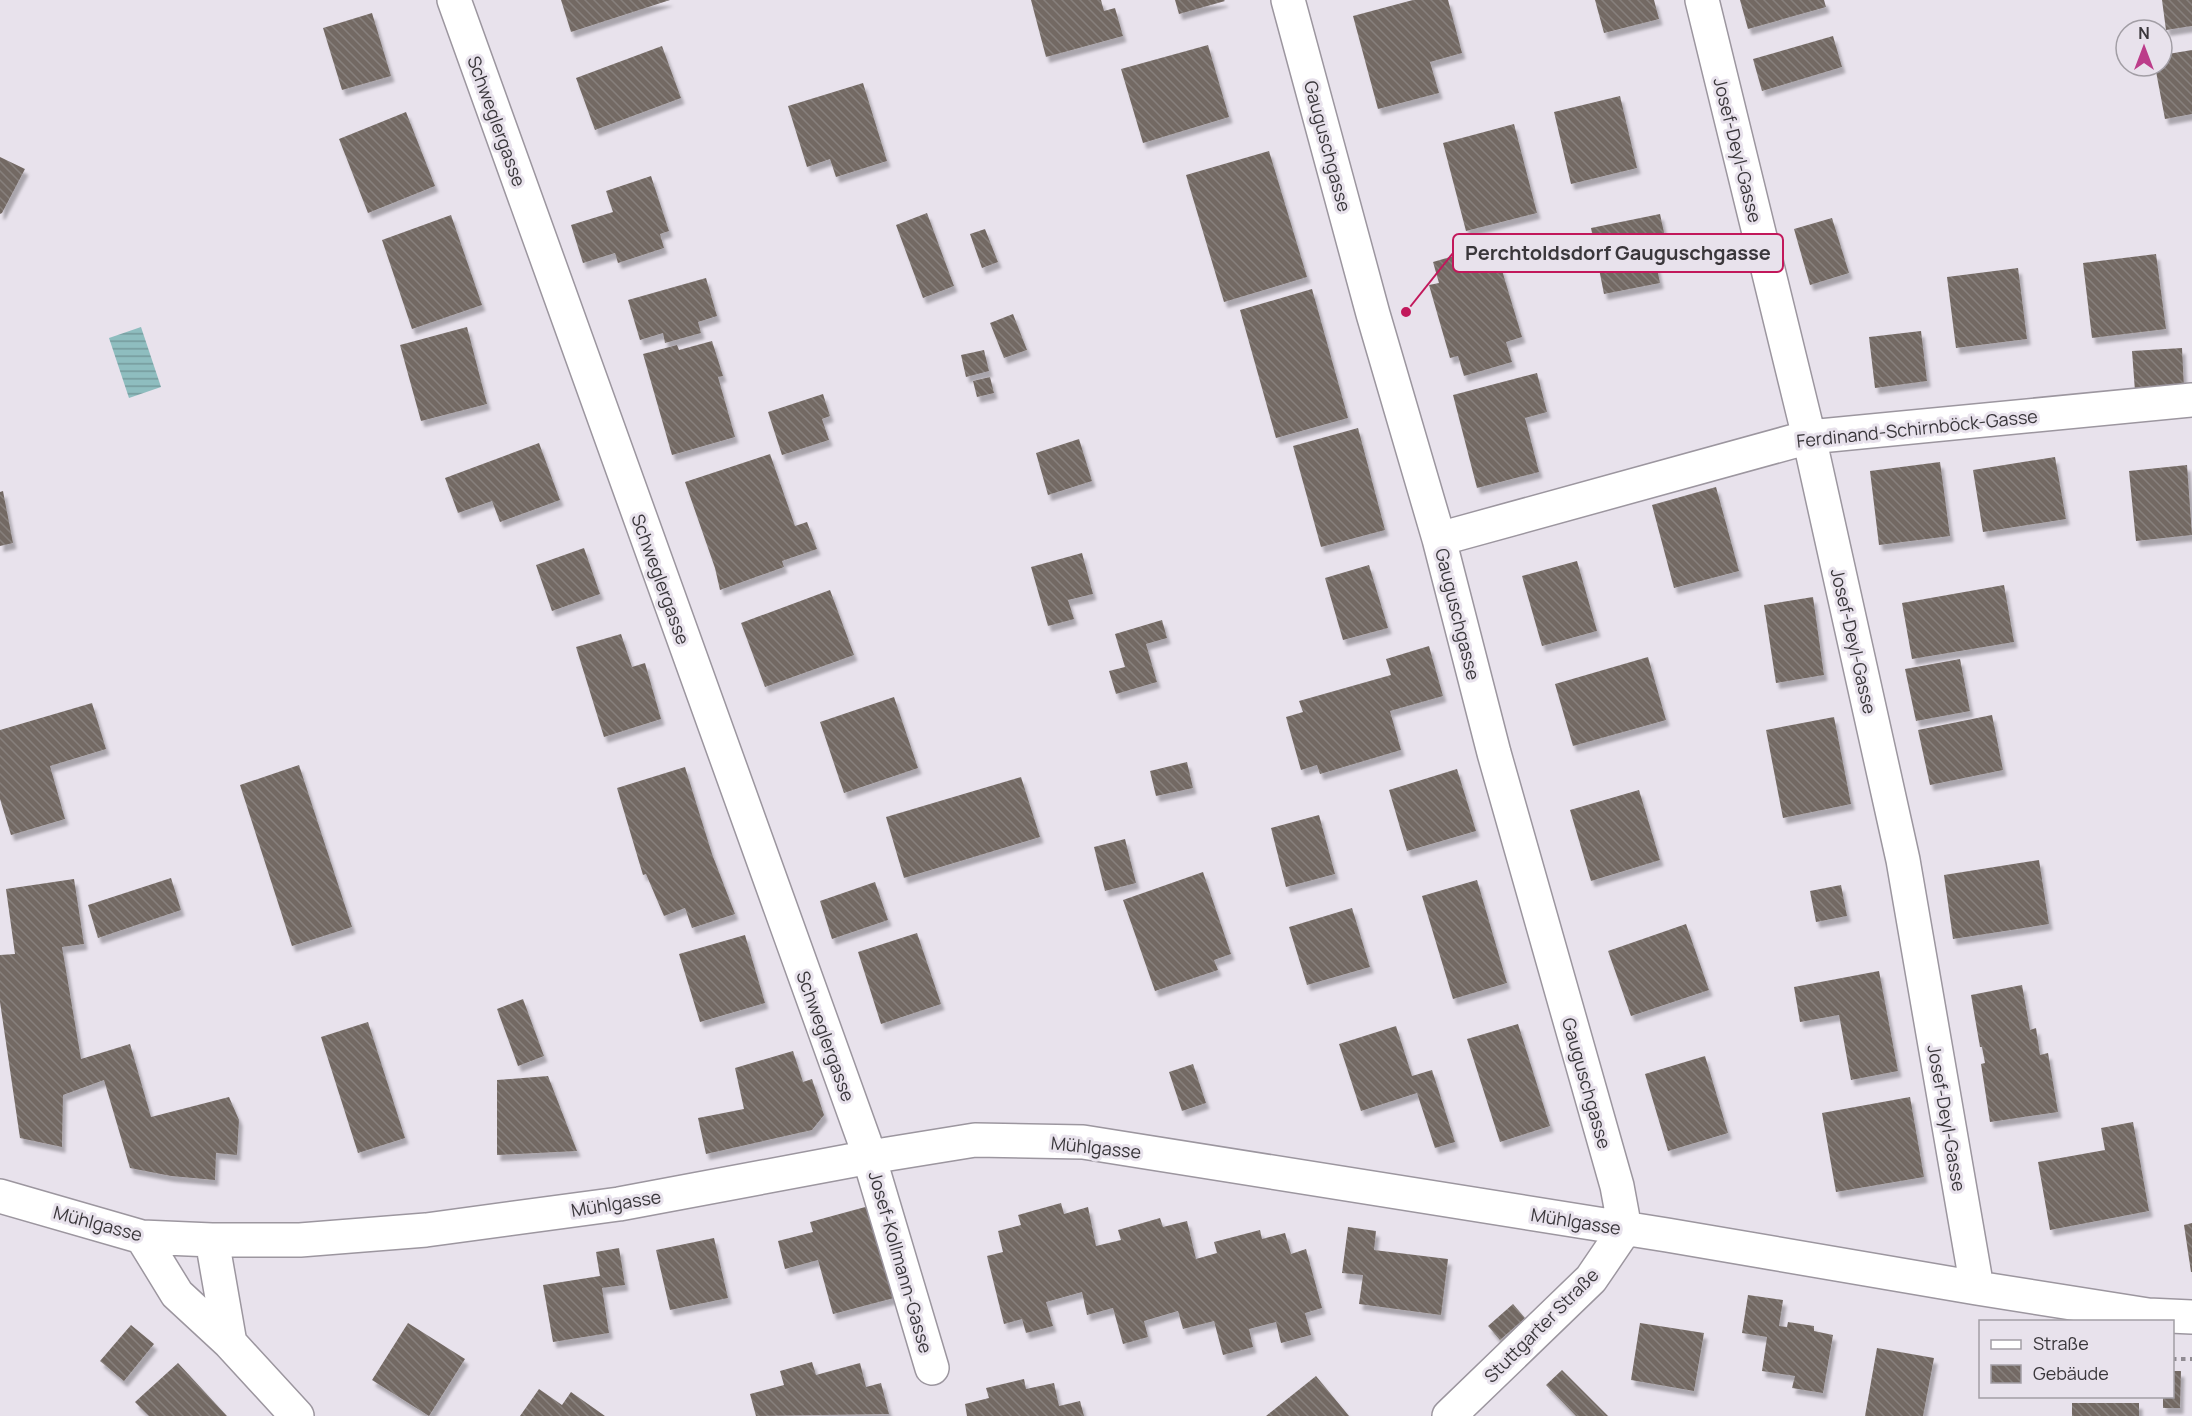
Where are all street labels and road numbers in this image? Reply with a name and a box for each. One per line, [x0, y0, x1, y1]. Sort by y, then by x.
street label: Schweglergasse [462, 52, 532, 190]
street label: Josef-Deyl-Gasse [1708, 75, 1768, 225]
street label: Gauguschgasse [1299, 78, 1357, 214]
street label: Ferdinand-Schirnböck-Gasse [1795, 403, 2039, 453]
street label: Schweglergasse [626, 510, 696, 648]
street label: Gauguschgasse [1430, 546, 1486, 682]
street label: Josef-Deyl-Gasse [1826, 566, 1882, 716]
street label: Schweglergasse [791, 967, 861, 1105]
street label: Gauguschgasse [1557, 1015, 1617, 1151]
street label: Josef-Deyl-Gasse [1922, 1043, 1972, 1193]
street label: Mühlgasse [1050, 1130, 1142, 1164]
street label: Josef-Kollmann-Gasse [864, 1168, 938, 1356]
street label: Mühlgasse [569, 1184, 663, 1222]
street label: Mühlgasse [51, 1200, 145, 1246]
street label: Mühlgasse [1529, 1202, 1623, 1240]
street label: Stuttgarter Straße [1479, 1263, 1603, 1387]

